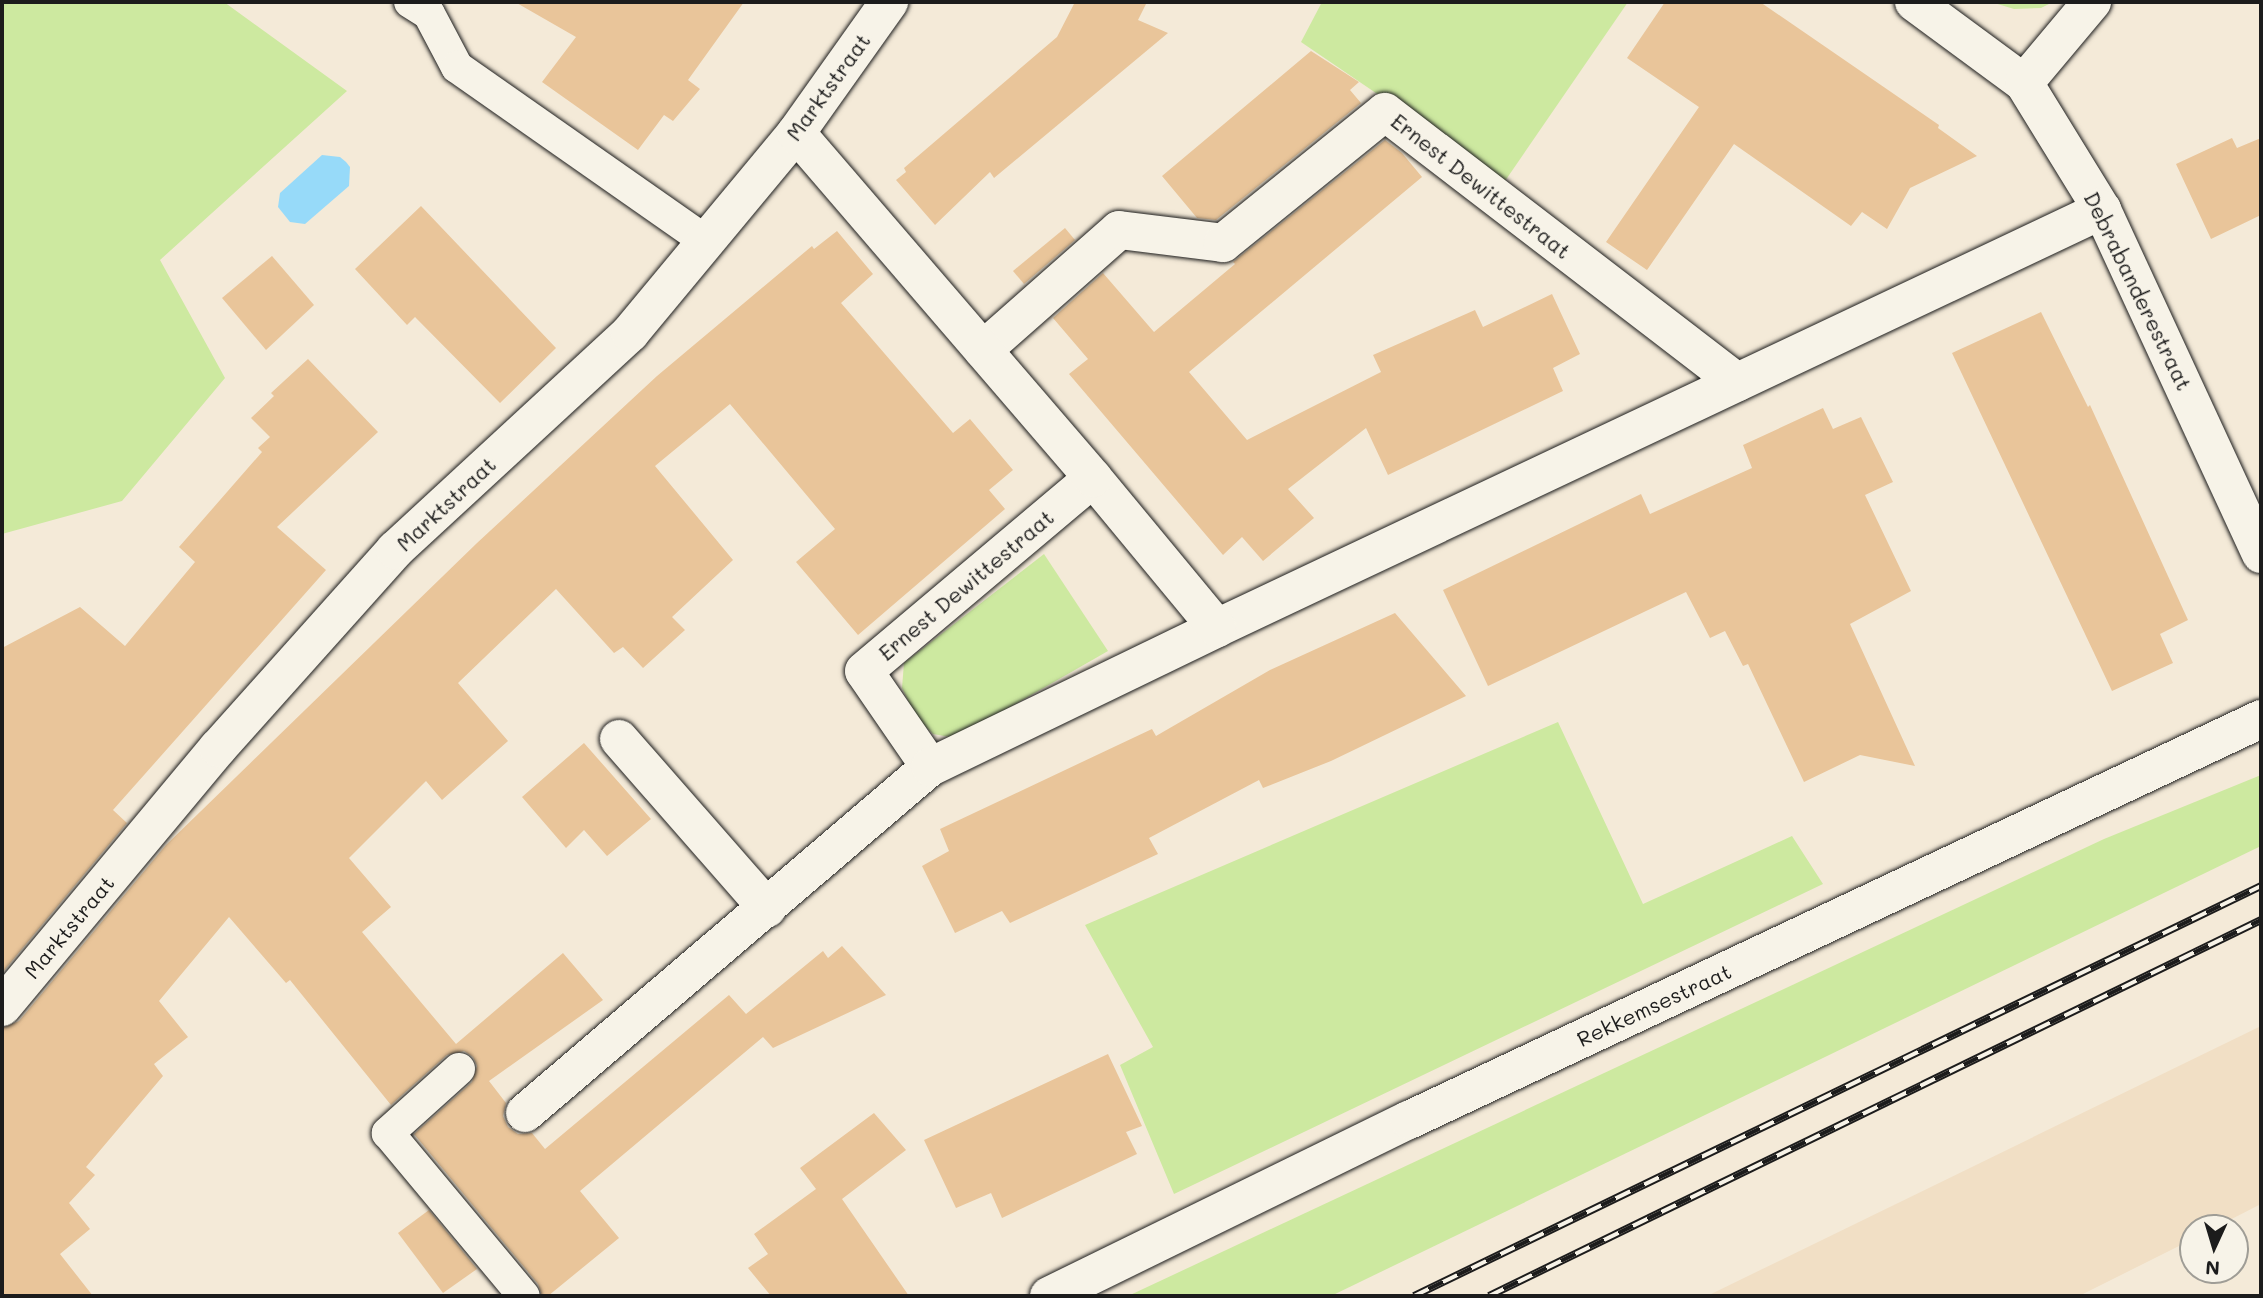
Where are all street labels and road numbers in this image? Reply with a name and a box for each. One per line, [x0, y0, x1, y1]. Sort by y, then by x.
street label: Marktstraat [781, 29, 875, 145]
street label: Ernest Dewittestraat [1386, 108, 1576, 264]
street label: Debrabanderestraat [2079, 188, 2197, 394]
street label: Marktstraat [391, 452, 501, 556]
street label: Ernest Dewittestraat [873, 505, 1059, 665]
street label: Marktstraat [19, 871, 119, 983]
street label: Rekkemsestraat [1573, 958, 1735, 1052]

